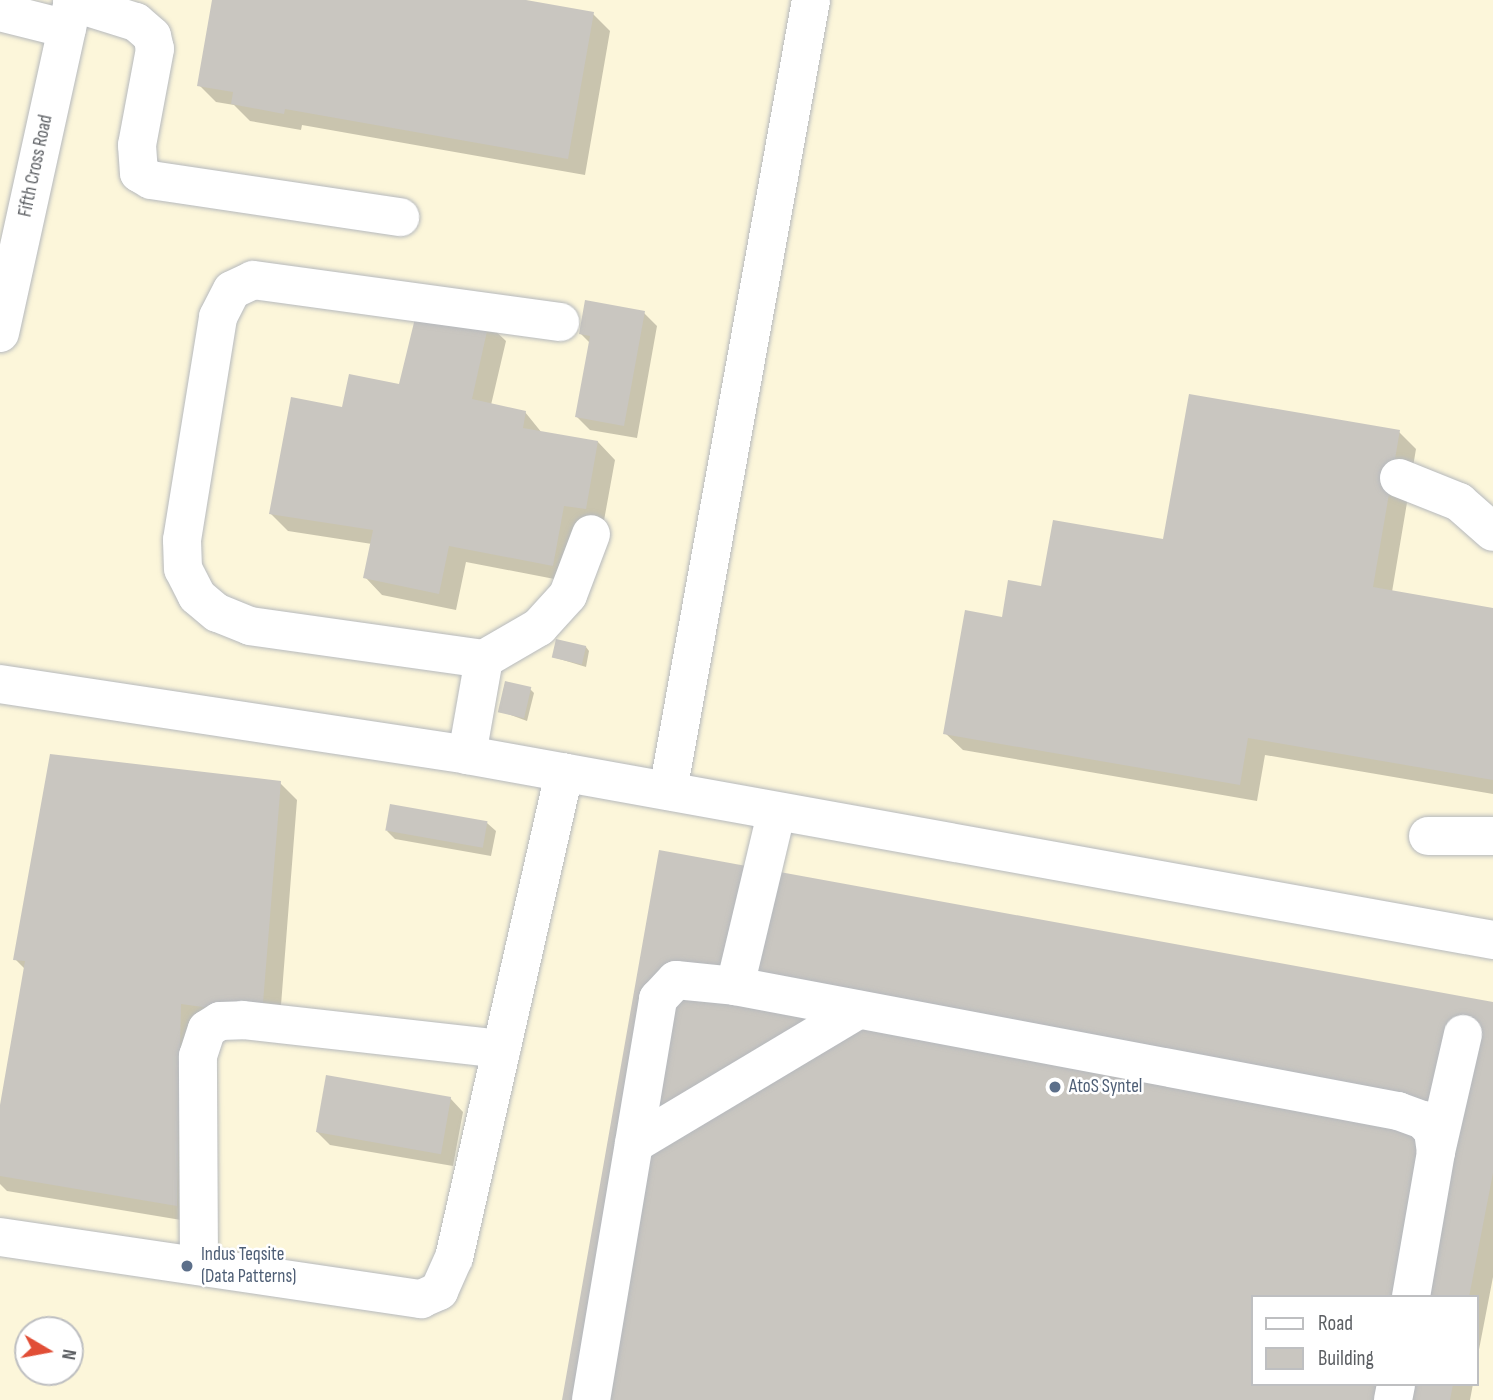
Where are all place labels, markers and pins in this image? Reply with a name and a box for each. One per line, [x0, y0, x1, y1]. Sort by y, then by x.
place label: AtoS Syntel [1069, 1076, 1142, 1098]
marker: AtoS Syntel [1047, 1079, 1063, 1095]
place label: Indus Teqsite (Data Patterns) [201, 1244, 296, 1288]
marker: Indus Teqsite (Data Patterns) [179, 1258, 195, 1274]

